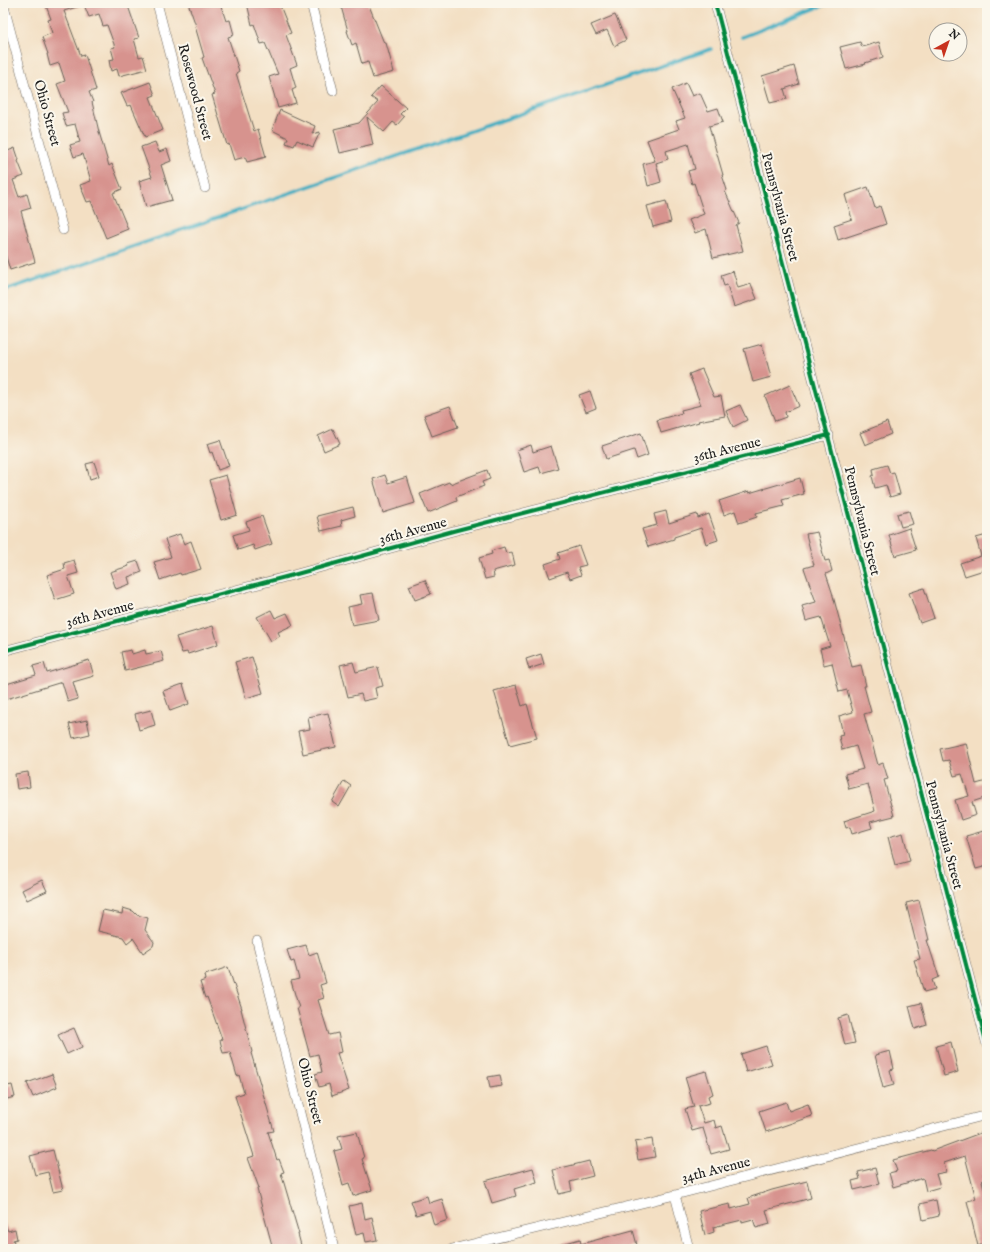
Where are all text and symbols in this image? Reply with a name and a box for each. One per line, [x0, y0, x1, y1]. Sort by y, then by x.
north arrow [928, 22, 968, 62]
text: N [945, 26, 962, 44]
street label: Rosewood Street [173, 42, 217, 142]
street label: Ohio Street [29, 78, 65, 148]
street label: Pennsylvania Street [757, 151, 803, 264]
street label: 36th Avenue [691, 433, 763, 467]
street label: Pennsylvania Street [840, 465, 884, 578]
street label: 36th Avenue [377, 513, 449, 549]
street label: 36th Avenue [64, 596, 136, 632]
street label: Pennsylvania Street [921, 779, 967, 892]
street label: Ohio Street [293, 1056, 327, 1126]
street label: 34th Avenue [680, 1153, 753, 1187]

